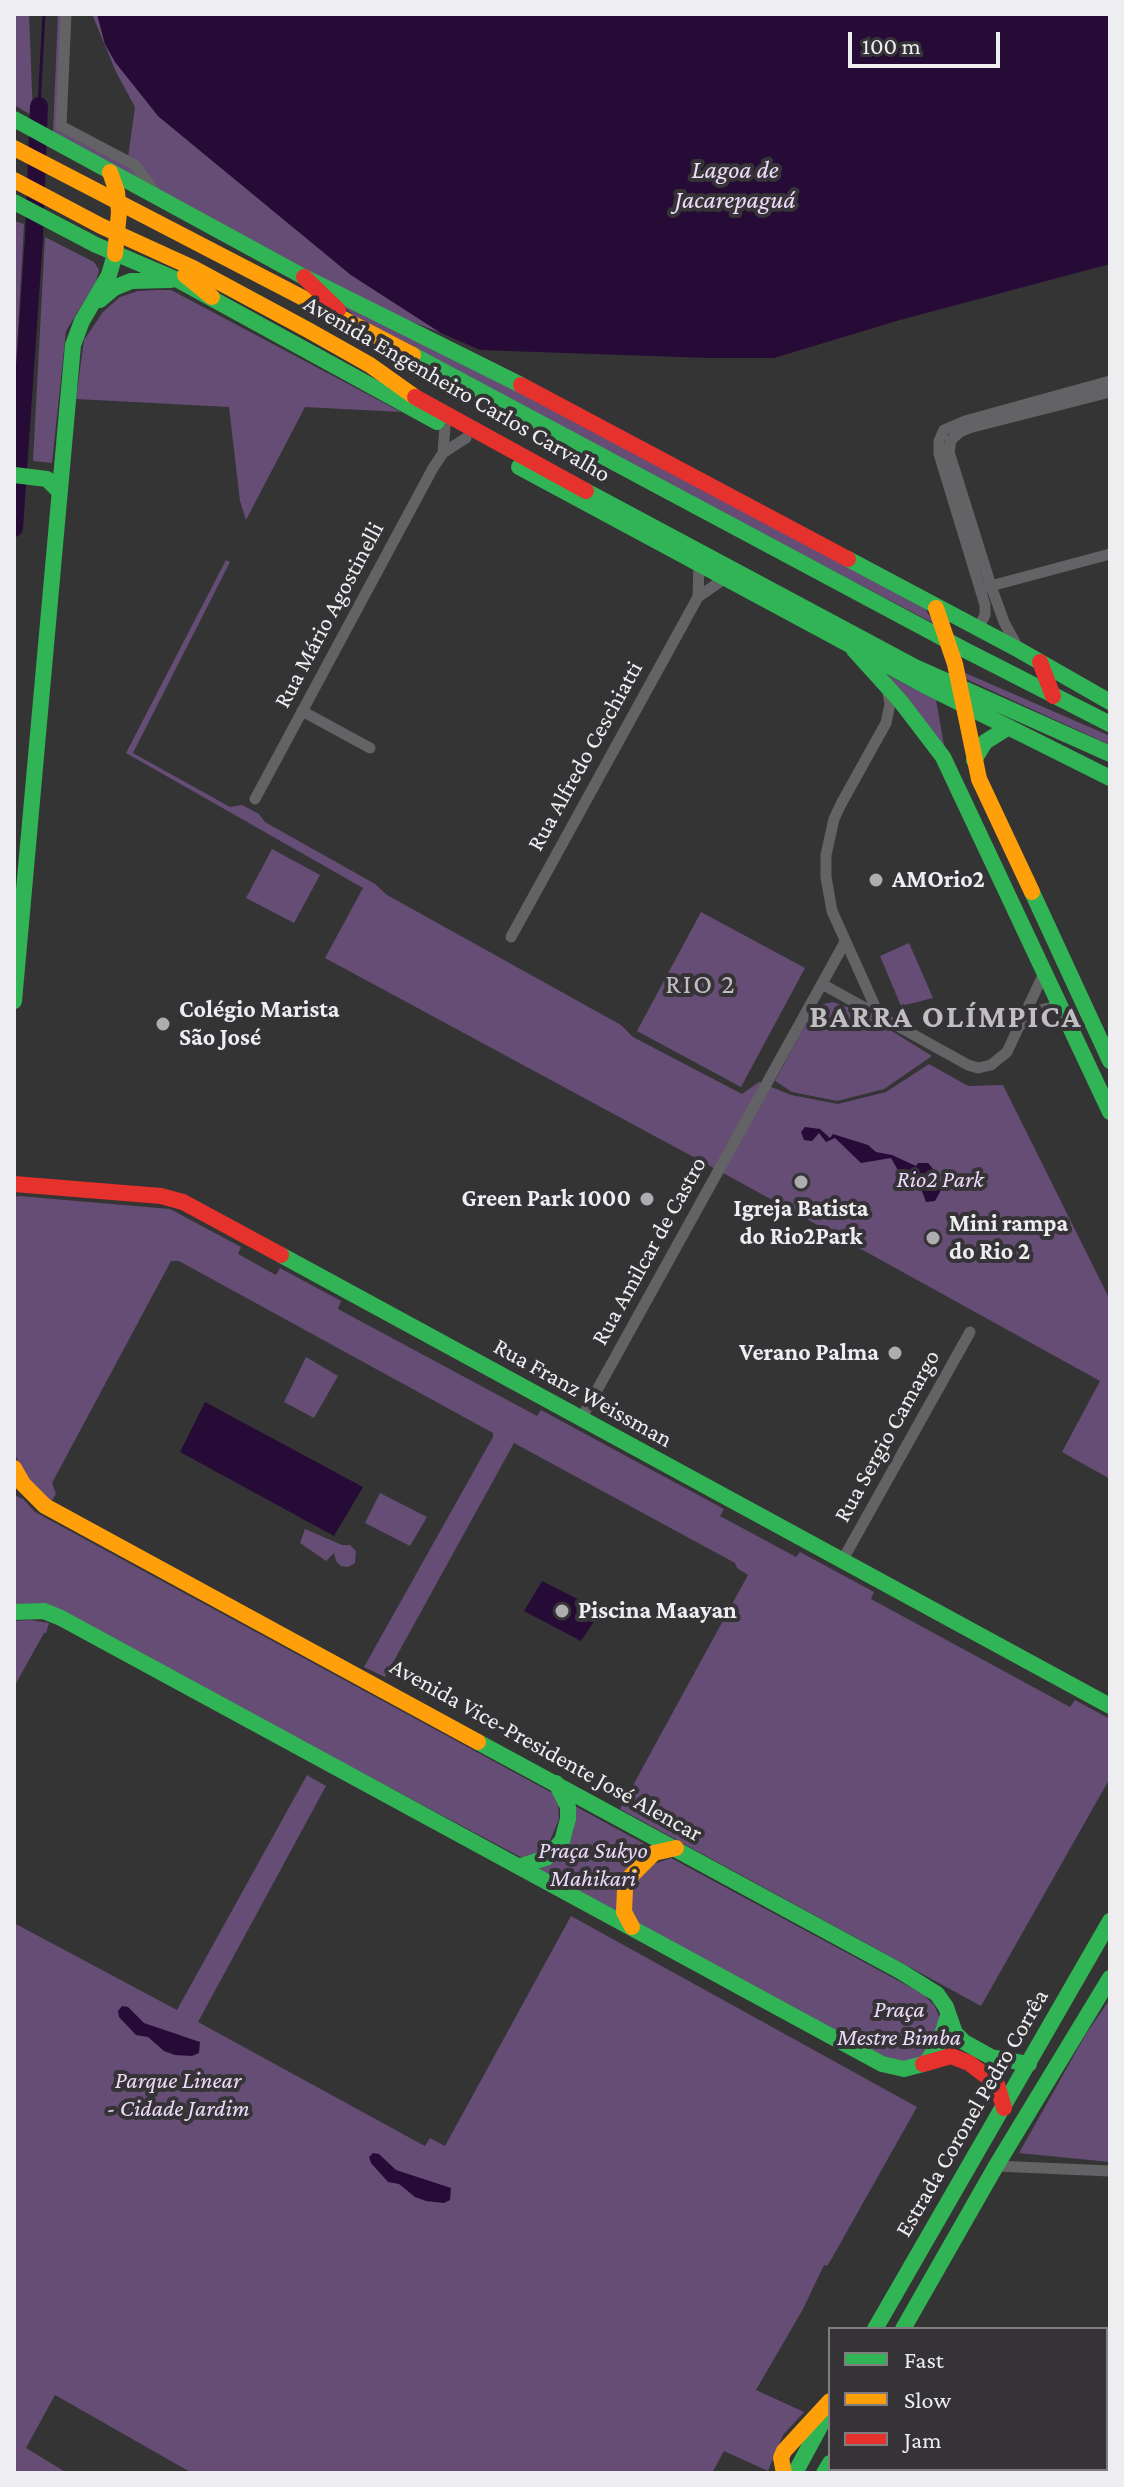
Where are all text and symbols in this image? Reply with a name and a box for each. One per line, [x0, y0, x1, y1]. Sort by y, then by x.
scale bar [852, 16, 1004, 66]
text: 100 m [862, 32, 921, 59]
water label: Lagoa de Jacarepaguá [674, 154, 796, 216]
street label: Avenida Engenheiro Carlos Carvalho [299, 289, 615, 489]
street label: Rua Mário Agostinelli [268, 517, 390, 713]
street label: Rua Alfredo Ceschiatti [521, 656, 649, 856]
place label: AMOrio2 [892, 866, 985, 894]
marker: AMOrio2 [867, 871, 885, 889]
district label: RIO 2 [665, 967, 737, 1001]
place label: Colégio Marista São José [179, 996, 339, 1052]
district label: BARRA OLÍMPICA [809, 998, 1083, 1036]
marker: Colégio Marista São José [154, 1015, 172, 1033]
street label: Rua Amilcar de Castro [585, 1152, 713, 1350]
park label: Rio2 Park [896, 1166, 984, 1194]
marker: Igreja Batista do Rio2Park [792, 1173, 810, 1191]
place label: Green Park 1000 [461, 1185, 631, 1213]
marker: Green Park 1000 [638, 1190, 656, 1208]
place label: Igreja Batista do Rio2Park [734, 1195, 868, 1251]
place label: Mini rampa do Rio 2 [949, 1210, 1068, 1266]
marker: Mini rampa do Rio 2 [924, 1229, 942, 1247]
street label: Rua Franz Weissman [489, 1332, 677, 1454]
place label: Verano Palma [739, 1339, 879, 1367]
marker: Verano Palma [886, 1344, 904, 1362]
street label: Rua Sergio Camargo [828, 1345, 946, 1527]
place label: Piscina Maayan [578, 1597, 737, 1625]
marker: Piscina Maayan [553, 1602, 571, 1620]
street label: Avenida Vice-Presidente José Alencar [385, 1652, 707, 1848]
park label: Praça Sukyo Mahikari [538, 1837, 648, 1893]
street label: Estrada Coronel Pedro Corrêa [889, 1984, 1055, 2242]
park label: Praça Mestre Bimba [837, 1996, 961, 2052]
park label: Parque Linear - Cidade Jardim [107, 2067, 249, 2123]
legend [828, 2327, 1108, 2471]
text: Fast [904, 2346, 944, 2373]
text: Slow [904, 2386, 951, 2413]
text: Jam [904, 2426, 942, 2453]

